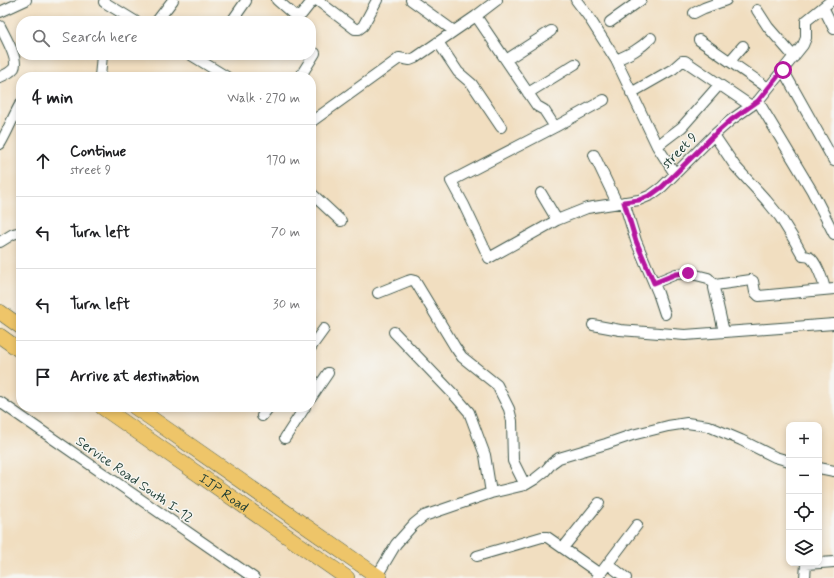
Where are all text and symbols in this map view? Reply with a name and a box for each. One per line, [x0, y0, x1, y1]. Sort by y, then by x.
search box [16, 16, 316, 60]
icon: search [30, 27, 52, 49]
text: Search here [62, 28, 138, 48]
route start [774, 61, 792, 79]
text: 4 min [32, 87, 73, 109]
text: Walk · 270 m [227, 90, 300, 107]
street label: street 9 [658, 129, 702, 173]
text: Continue [70, 142, 126, 162]
icon: ahead [32, 150, 54, 172]
text: 170 m [266, 152, 300, 169]
text: street 9 [70, 162, 111, 179]
icon: left [32, 222, 54, 244]
text: Turn left [70, 223, 130, 243]
text: 70 m [271, 224, 300, 241]
route end [679, 264, 697, 282]
icon: left [32, 294, 54, 316]
text: Turn left [70, 295, 130, 315]
text: 30 m [273, 296, 300, 313]
icon: arrive [32, 366, 54, 388]
text: Arrive at destination [70, 367, 199, 387]
map controls [786, 422, 822, 566]
button: + [786, 422, 822, 458]
street label: Service Road South I-12 [72, 432, 197, 527]
button: − [786, 458, 822, 494]
street label: IJP Road [195, 470, 252, 517]
button: locate [786, 494, 822, 530]
button: layers [786, 530, 822, 566]

